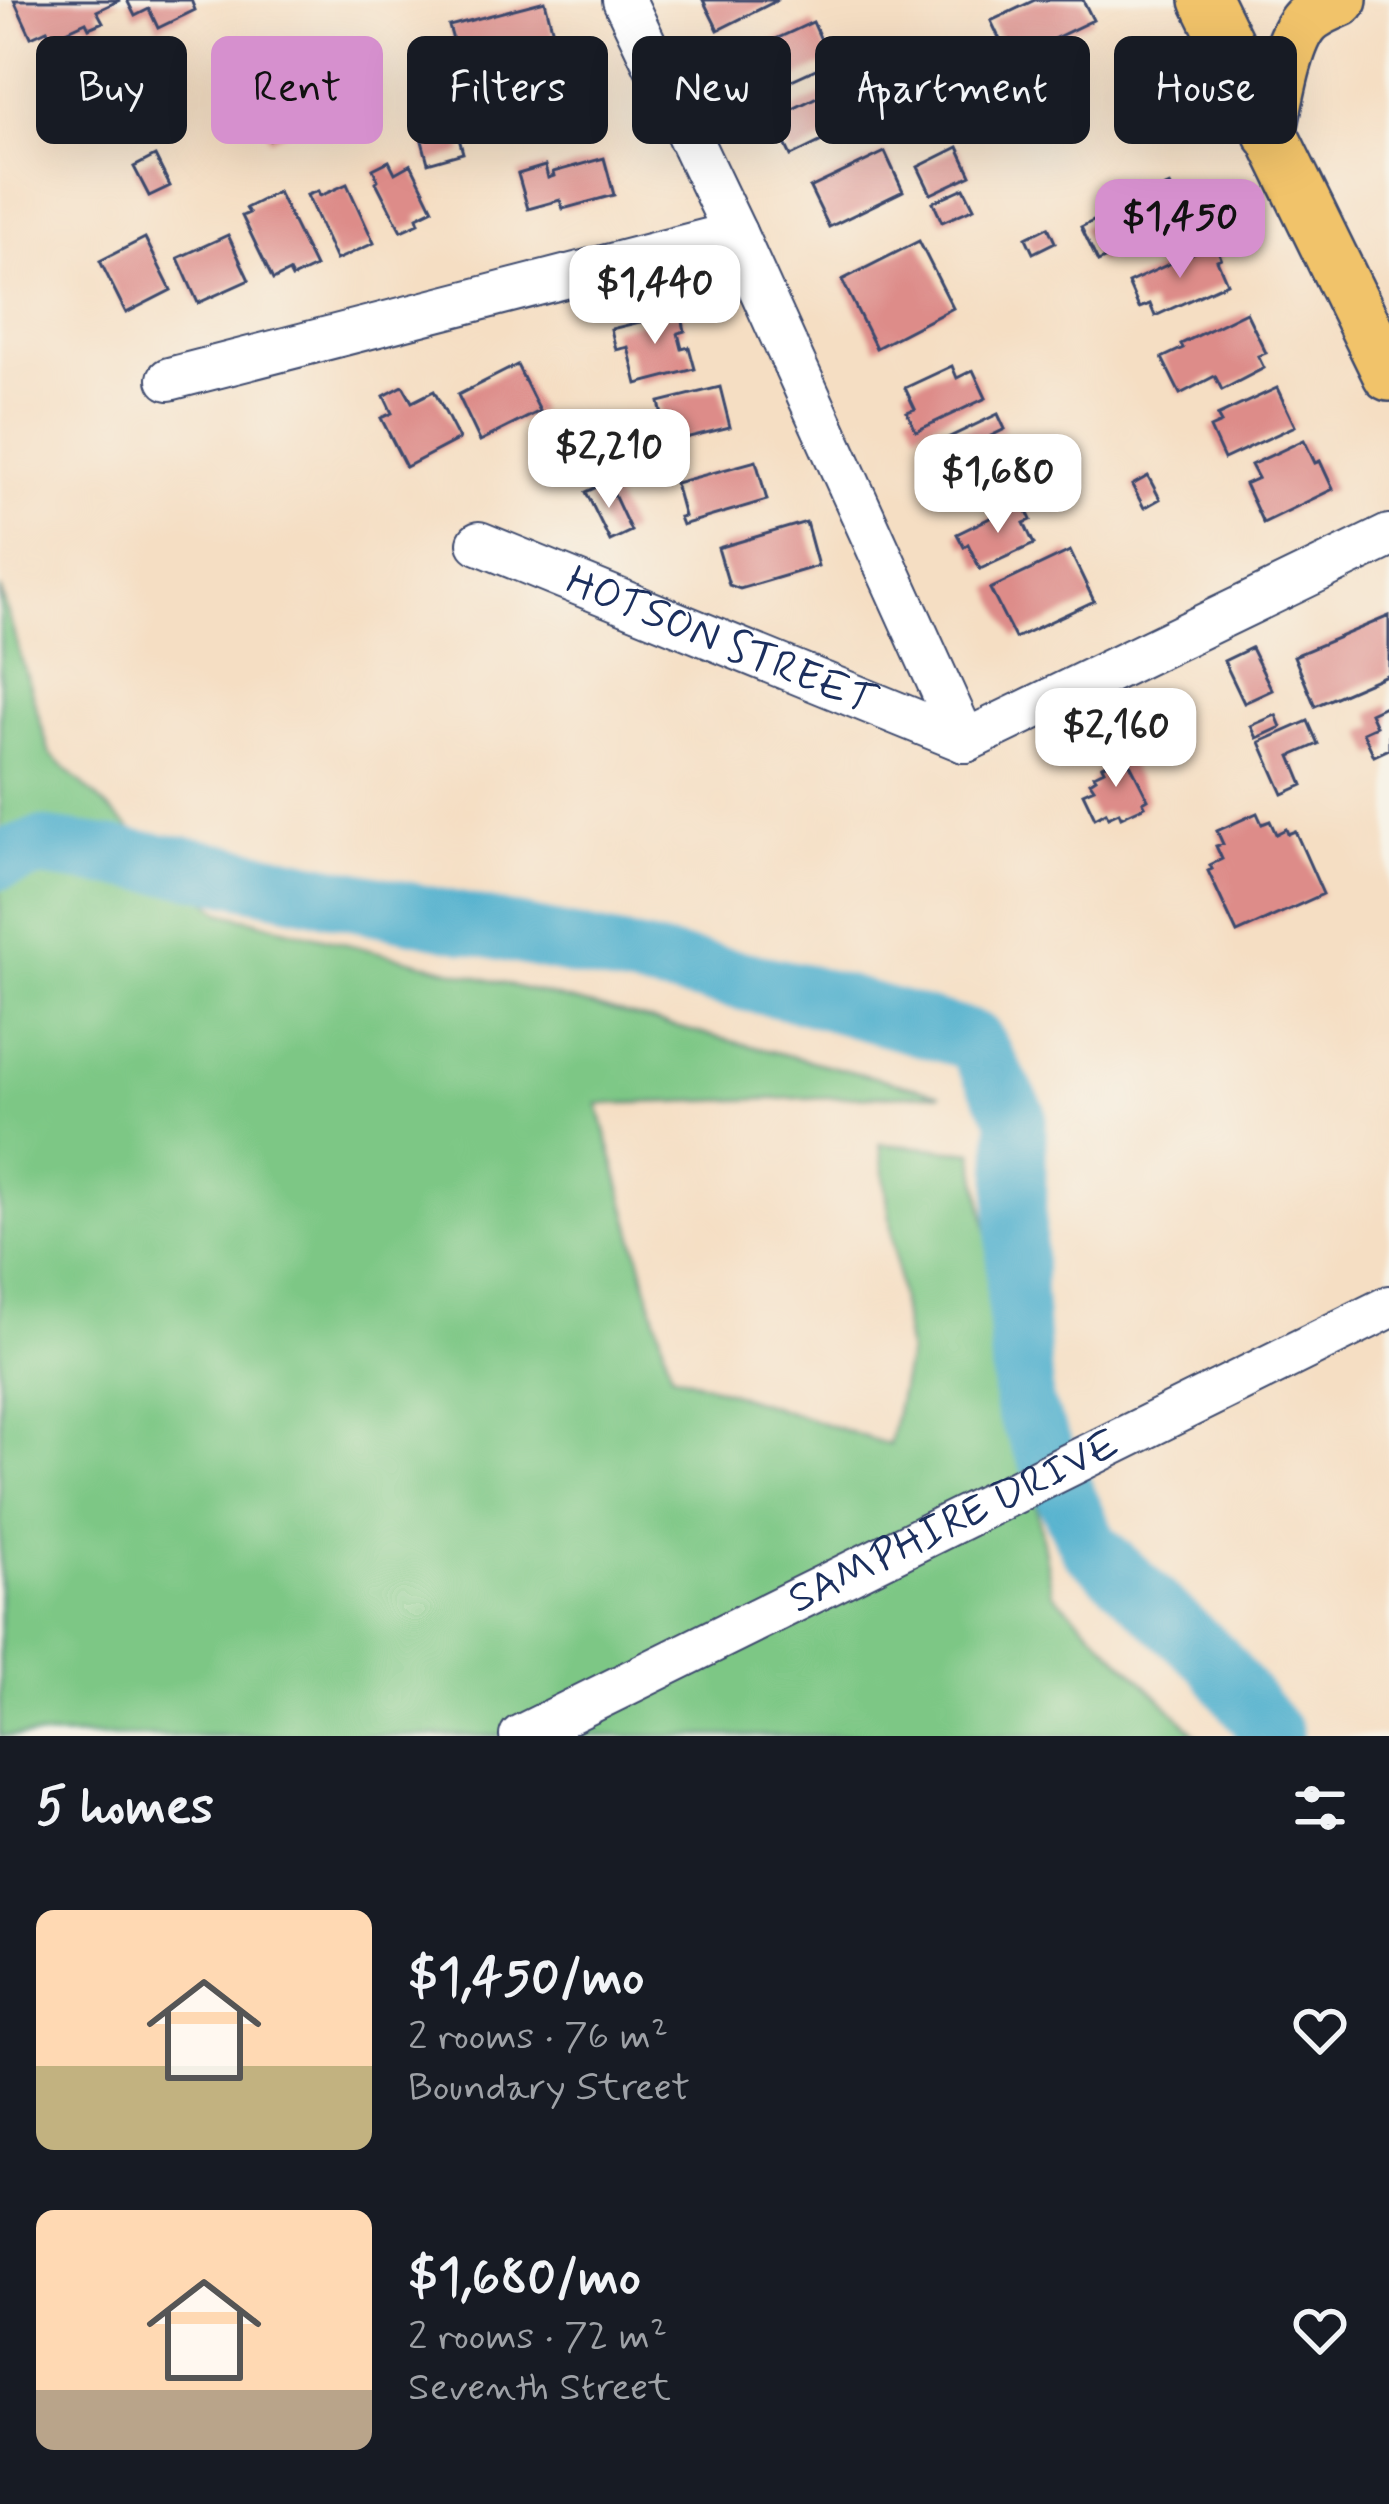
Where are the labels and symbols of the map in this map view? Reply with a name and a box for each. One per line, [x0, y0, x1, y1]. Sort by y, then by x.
pin: $1,450 [1082, 179, 1278, 281]
pin: $1,440 [557, 245, 753, 347]
pin: $2,210 [511, 409, 707, 511]
pin: $1,680 [900, 434, 1096, 536]
street label: HOTSON STREET [558, 554, 885, 730]
pin: $2,160 [1018, 688, 1214, 790]
street label: SAMPHIRE DRIVE [780, 1417, 1128, 1627]

